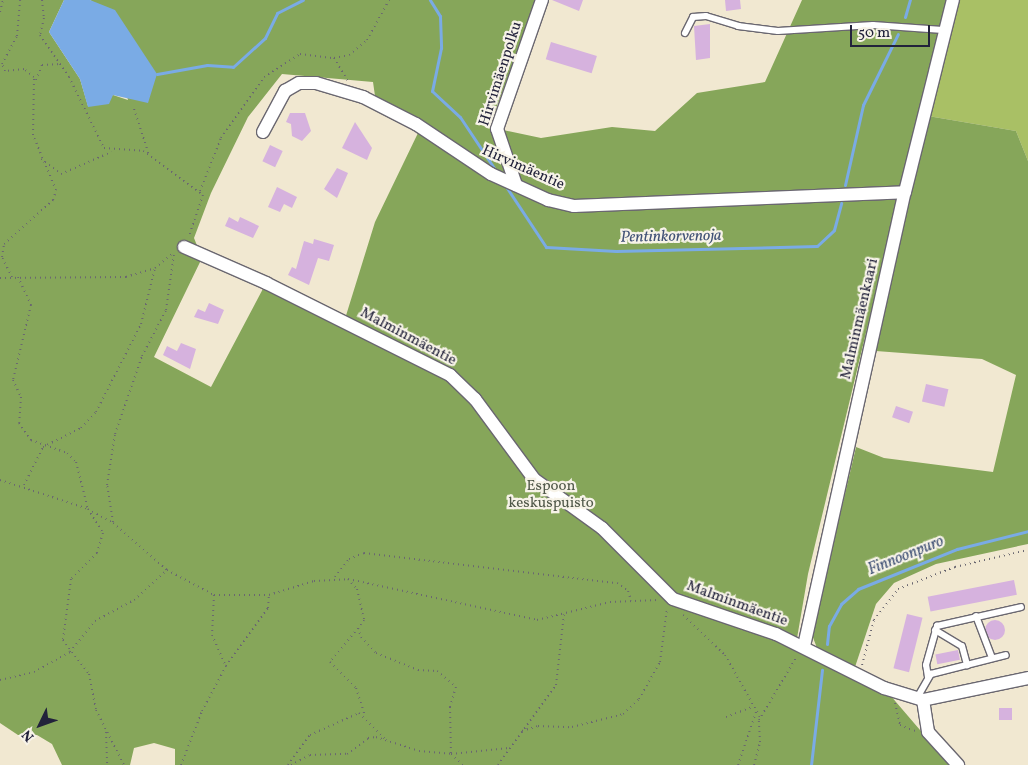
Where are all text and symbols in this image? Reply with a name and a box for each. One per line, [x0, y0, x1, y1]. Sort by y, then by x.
scale bar [853, 15, 933, 47]
street label: Hirvimäenpolku [476, 19, 526, 129]
text: 50 m [858, 23, 890, 44]
street label: Hirvimäentie [479, 142, 567, 194]
water label: Pentinkorvenoja [620, 227, 722, 247]
street label: Malminmäenkaari [837, 257, 883, 381]
street label: Malminmäentie [357, 304, 459, 370]
park label: Espoon keskuspuisto [508, 477, 594, 512]
water label: Finnoonpuro [865, 532, 947, 580]
street label: Malminmäentie [684, 577, 790, 631]
north arrow [15, 700, 65, 750]
text: N [18, 725, 39, 746]

